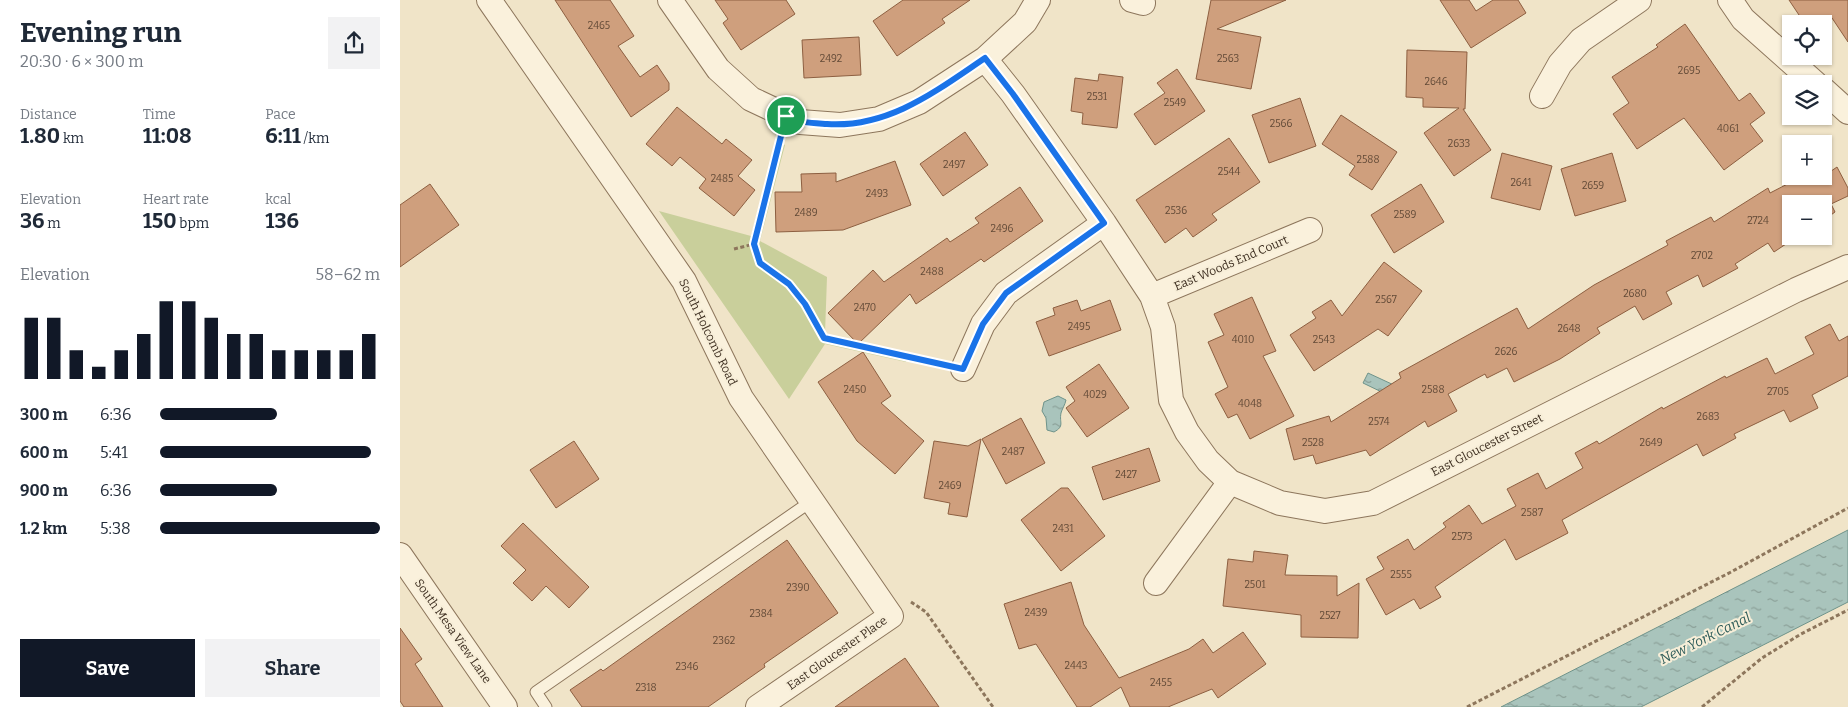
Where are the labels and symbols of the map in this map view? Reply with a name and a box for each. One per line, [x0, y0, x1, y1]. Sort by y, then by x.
house number: 2465 [588, 20, 610, 32]
house number: 2492 [820, 53, 842, 65]
house number: 2563 [1217, 53, 1239, 65]
house number: 2695 [1678, 65, 1700, 77]
house number: 2646 [1424, 76, 1448, 88]
house number: 2531 [1087, 91, 1107, 103]
pin [765, 95, 807, 137]
house number: 2549 [1164, 97, 1186, 109]
house number: 2566 [1270, 118, 1292, 130]
house number: 4061 [1717, 123, 1739, 135]
house number: 2633 [1448, 138, 1470, 150]
house number: 2588 [1357, 154, 1379, 166]
house number: 2497 [943, 159, 965, 171]
house number: 2544 [1218, 166, 1240, 178]
house number: 2485 [711, 173, 733, 185]
house number: 2641 [1510, 177, 1532, 189]
house number: 2659 [1582, 180, 1604, 192]
house number: 2493 [866, 188, 889, 200]
house number: 2536 [1165, 205, 1187, 217]
house number: 2489 [794, 207, 818, 219]
house number: 2589 [1394, 209, 1416, 221]
house number: 2724 [1747, 215, 1769, 227]
house number: 2496 [990, 223, 1014, 235]
street label: East Woods End Court [1172, 232, 1291, 293]
house number: 2702 [1691, 250, 1713, 262]
house number: 2488 [920, 266, 944, 278]
street label: South Holcomb Road [676, 276, 740, 388]
house number: 2680 [1623, 288, 1647, 300]
house number: 2567 [1375, 294, 1397, 306]
house number: 2470 [854, 302, 876, 314]
house number: 2495 [1068, 321, 1090, 333]
house number: 2648 [1557, 323, 1581, 335]
house number: 4010 [1232, 334, 1254, 346]
house number: 2543 [1313, 334, 1335, 346]
house number: 2626 [1495, 346, 1517, 358]
house number: 2450 [843, 384, 867, 396]
house number: 2588 [1422, 384, 1444, 396]
house number: 2705 [1767, 386, 1789, 398]
house number: 4029 [1083, 389, 1107, 401]
house number: 4048 [1238, 398, 1262, 410]
street label: East Gloucester Street [1429, 410, 1546, 479]
house number: 2683 [1697, 411, 1720, 423]
house number: 2574 [1368, 416, 1390, 428]
house number: 2528 [1302, 437, 1324, 449]
house number: 2649 [1639, 437, 1663, 449]
house number: 2487 [1002, 446, 1024, 458]
house number: 2427 [1115, 469, 1137, 481]
house number: 2469 [938, 480, 962, 492]
house number: 2587 [1521, 507, 1543, 519]
house number: 2431 [1052, 523, 1074, 535]
house number: 2573 [1451, 531, 1473, 543]
house number: 2555 [1390, 569, 1412, 581]
street label: South Mesa View Lane [412, 576, 494, 686]
house number: 2501 [1244, 579, 1266, 591]
house number: 2390 [786, 582, 810, 594]
house number: 2439 [1025, 607, 1048, 619]
house number: 2384 [750, 608, 773, 620]
water label: New York Canal [1657, 609, 1754, 668]
house number: 2527 [1320, 610, 1340, 622]
street label: East Gloucester Place [784, 613, 890, 693]
house number: 2362 [713, 635, 735, 647]
house number: 2443 [1065, 660, 1088, 672]
house number: 2346 [676, 661, 699, 673]
house number: 2455 [1150, 677, 1172, 689]
house number: 2318 [635, 682, 657, 694]

